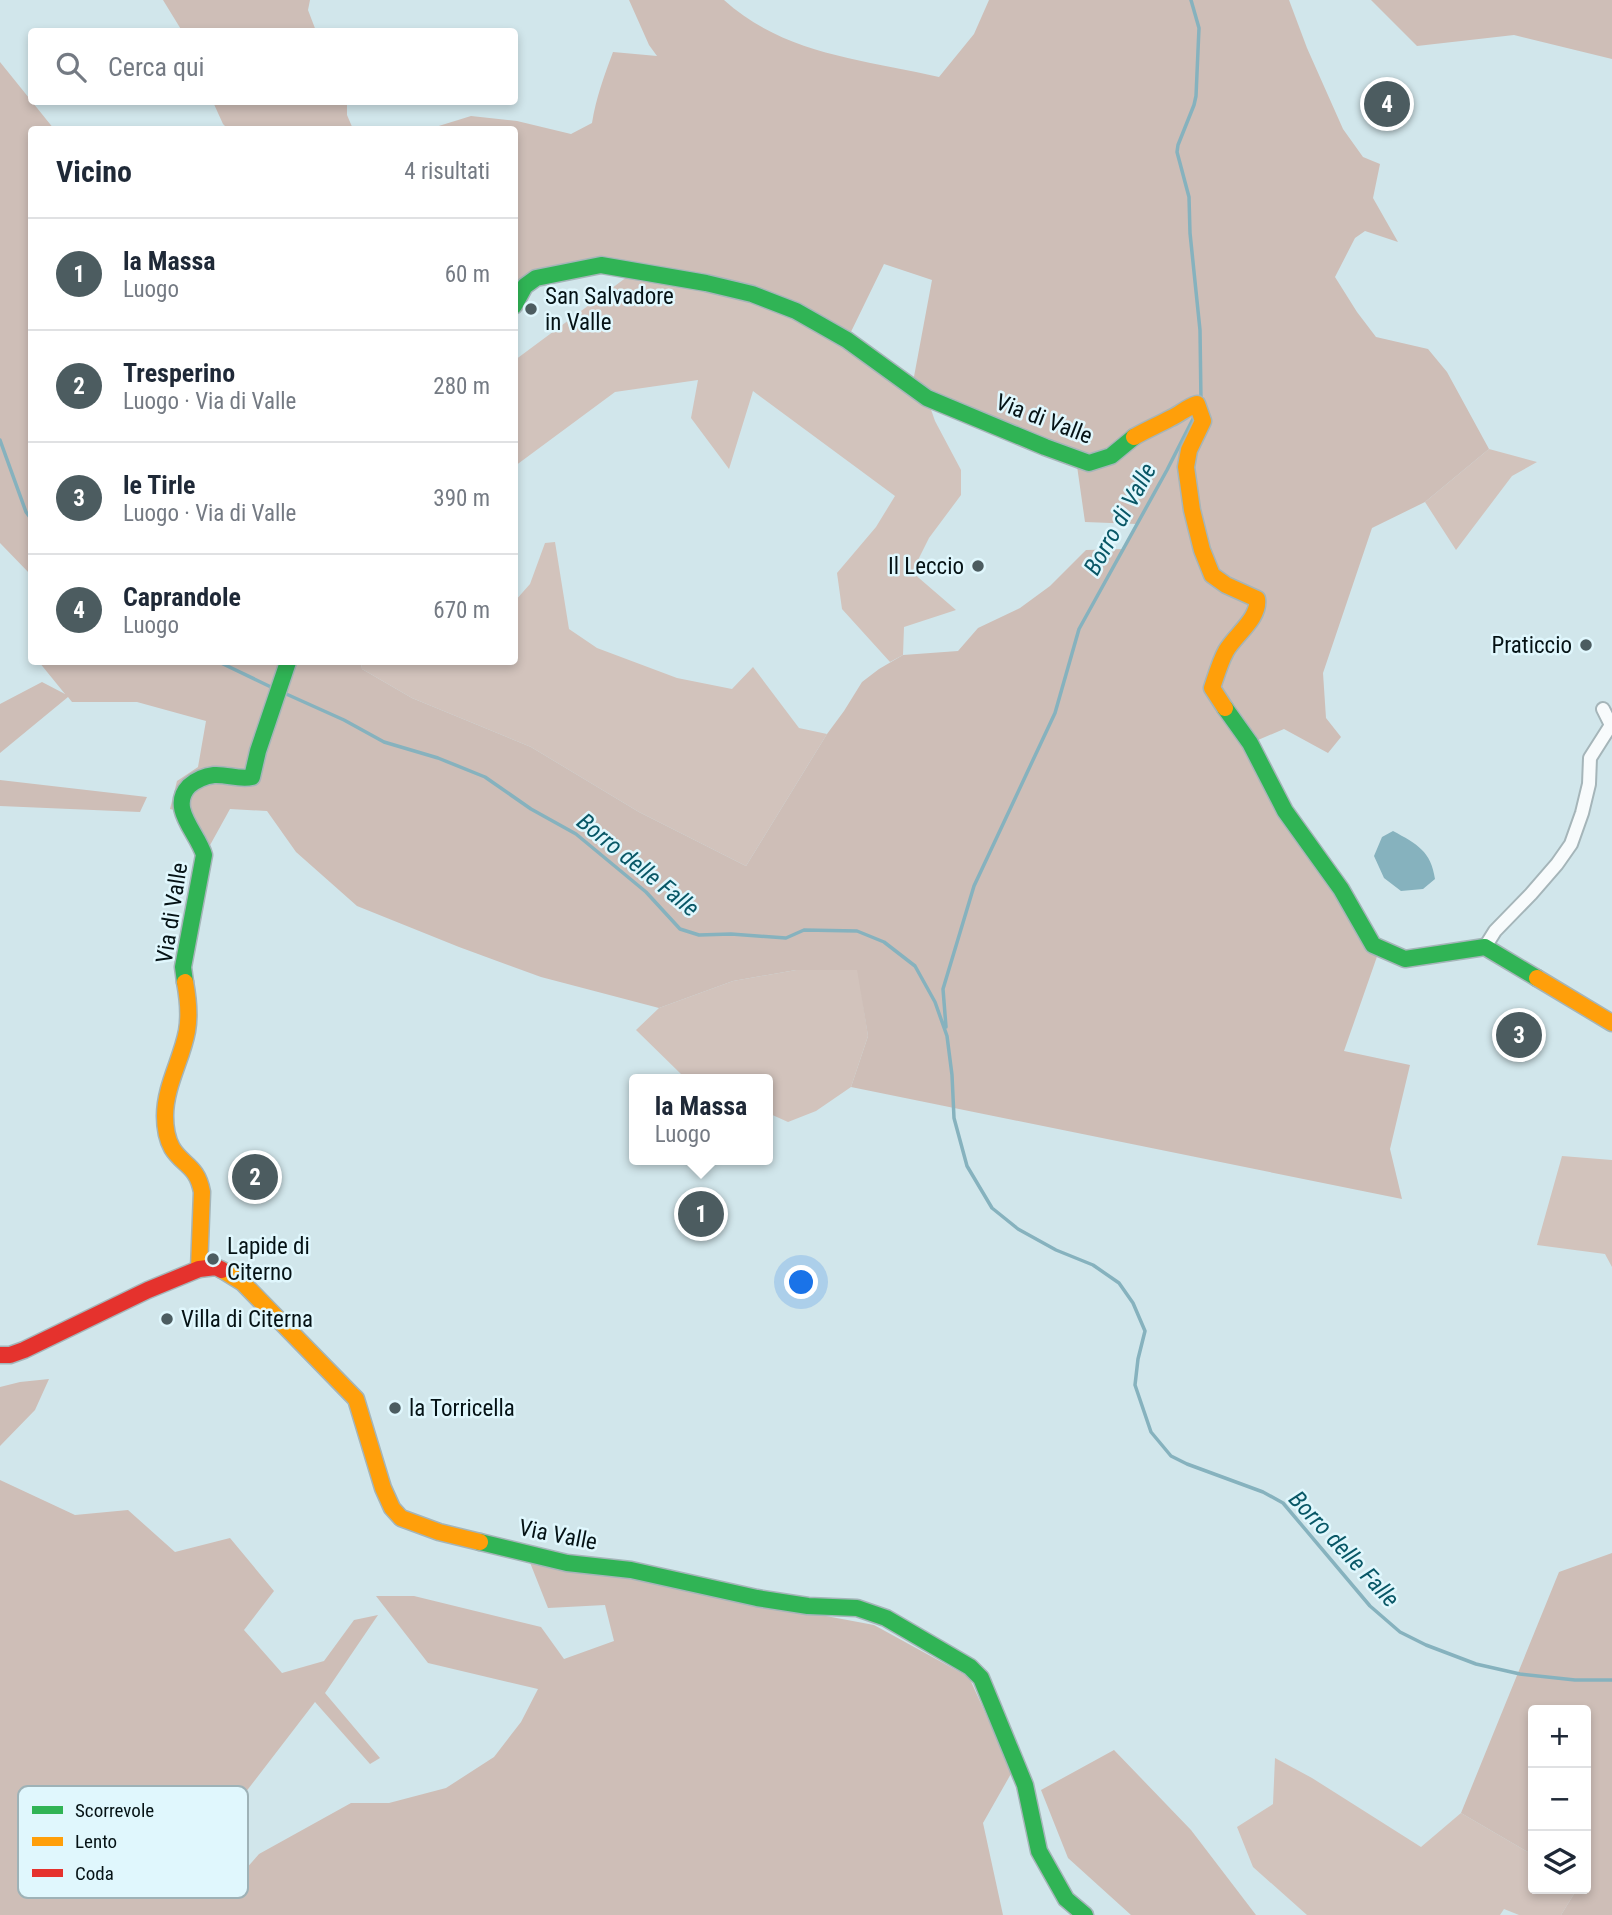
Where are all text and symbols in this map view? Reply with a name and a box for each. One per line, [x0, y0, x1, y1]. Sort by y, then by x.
search box [28, 28, 518, 105]
icon: search [52, 48, 90, 86]
text: Cerca qui [108, 52, 205, 82]
pin: 4 [1364, 78, 1410, 130]
text: Vicino [56, 154, 132, 189]
text: 4 risultati [404, 158, 490, 185]
text: la Massa [123, 246, 216, 276]
text: 1 [73, 261, 85, 288]
text: 60 m [445, 261, 490, 288]
text: Luogo [123, 276, 179, 303]
place label: San Salvadore in Valle [545, 283, 674, 336]
marker: San Salvadore in Valle [523, 301, 539, 317]
text: Tresperino [123, 358, 235, 388]
text: 2 [73, 373, 85, 400]
text: 280 m [433, 373, 490, 400]
text: Luogo · Via di Valle [123, 388, 296, 415]
street label: Via di Valle [992, 388, 1096, 450]
water label: Borro di Valle [1078, 458, 1162, 580]
text: le Tirle [123, 470, 196, 500]
text: 3 [73, 485, 85, 512]
text: 390 m [433, 485, 490, 512]
text: Luogo · Via di Valle [123, 500, 296, 527]
place label: Il Leccio [888, 553, 964, 580]
marker: Il Leccio [970, 558, 986, 574]
text: Caprandole [123, 582, 241, 612]
text: 4 [73, 597, 85, 624]
text: 670 m [433, 597, 490, 624]
text: Luogo [123, 612, 179, 639]
place label: Praticcio [1492, 632, 1572, 659]
marker: Praticcio [1578, 637, 1594, 653]
water label: Borro delle Falle [571, 807, 705, 923]
street label: Via di Valle [151, 861, 193, 965]
pin: 3 [1496, 1009, 1542, 1061]
popup [629, 1074, 773, 1165]
text: la Massa [655, 1091, 747, 1121]
text: Luogo [655, 1121, 711, 1148]
pin: 2 [232, 1151, 278, 1203]
pin: 1 [678, 1188, 724, 1240]
place label: Lapide di Citerno [227, 1233, 310, 1286]
marker: Lapide di Citerno [205, 1251, 221, 1267]
your location [784, 1265, 818, 1299]
place label: Villa di Citerna [181, 1306, 313, 1333]
marker: Villa di Citerna [159, 1311, 175, 1327]
place label: la Torricella [409, 1395, 515, 1422]
marker: la Torricella [387, 1400, 403, 1416]
water label: Borro delle Falle [1283, 1485, 1405, 1613]
street label: Via Valle [517, 1514, 599, 1556]
map controls [1528, 1705, 1591, 1894]
button: + [1528, 1705, 1591, 1768]
button: − [1528, 1768, 1591, 1831]
legend [18, 1786, 248, 1898]
text: Scorrevole [75, 1799, 154, 1822]
text: Lento [75, 1830, 117, 1853]
button: layers [1528, 1831, 1591, 1894]
text: Coda [75, 1862, 114, 1885]

